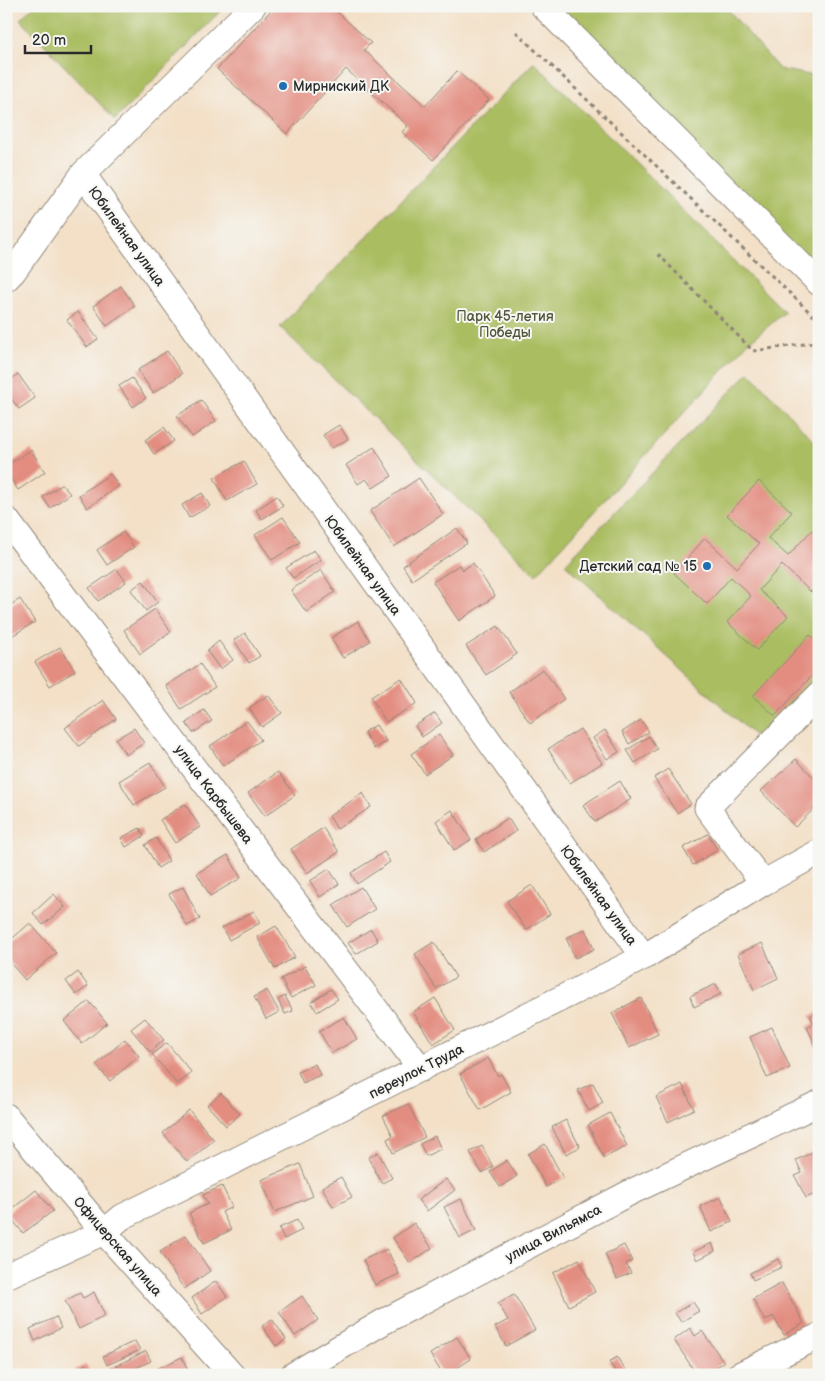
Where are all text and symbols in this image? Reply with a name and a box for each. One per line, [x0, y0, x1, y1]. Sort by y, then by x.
scale bar [25, 22, 91, 54]
text: 20 m [32, 31, 66, 50]
place label: Мирниский ДК [293, 78, 390, 95]
marker: Мирниский ДК [277, 80, 289, 92]
street label: Юбилейная улица [85, 183, 169, 290]
park label: Парк 45-летия Победы [456, 308, 554, 341]
street label: Юбилейная улица [321, 512, 405, 619]
place label: Детский сад № 15 [579, 558, 697, 575]
marker: Детский сад № 15 [701, 560, 713, 572]
street label: улица Карбышева [171, 741, 257, 848]
street label: Юбилейная улица [557, 842, 641, 949]
street label: переулок Труда [366, 1040, 467, 1103]
street label: Офицерская улица [70, 1193, 166, 1300]
street label: улица Вильямса [502, 1201, 605, 1266]

